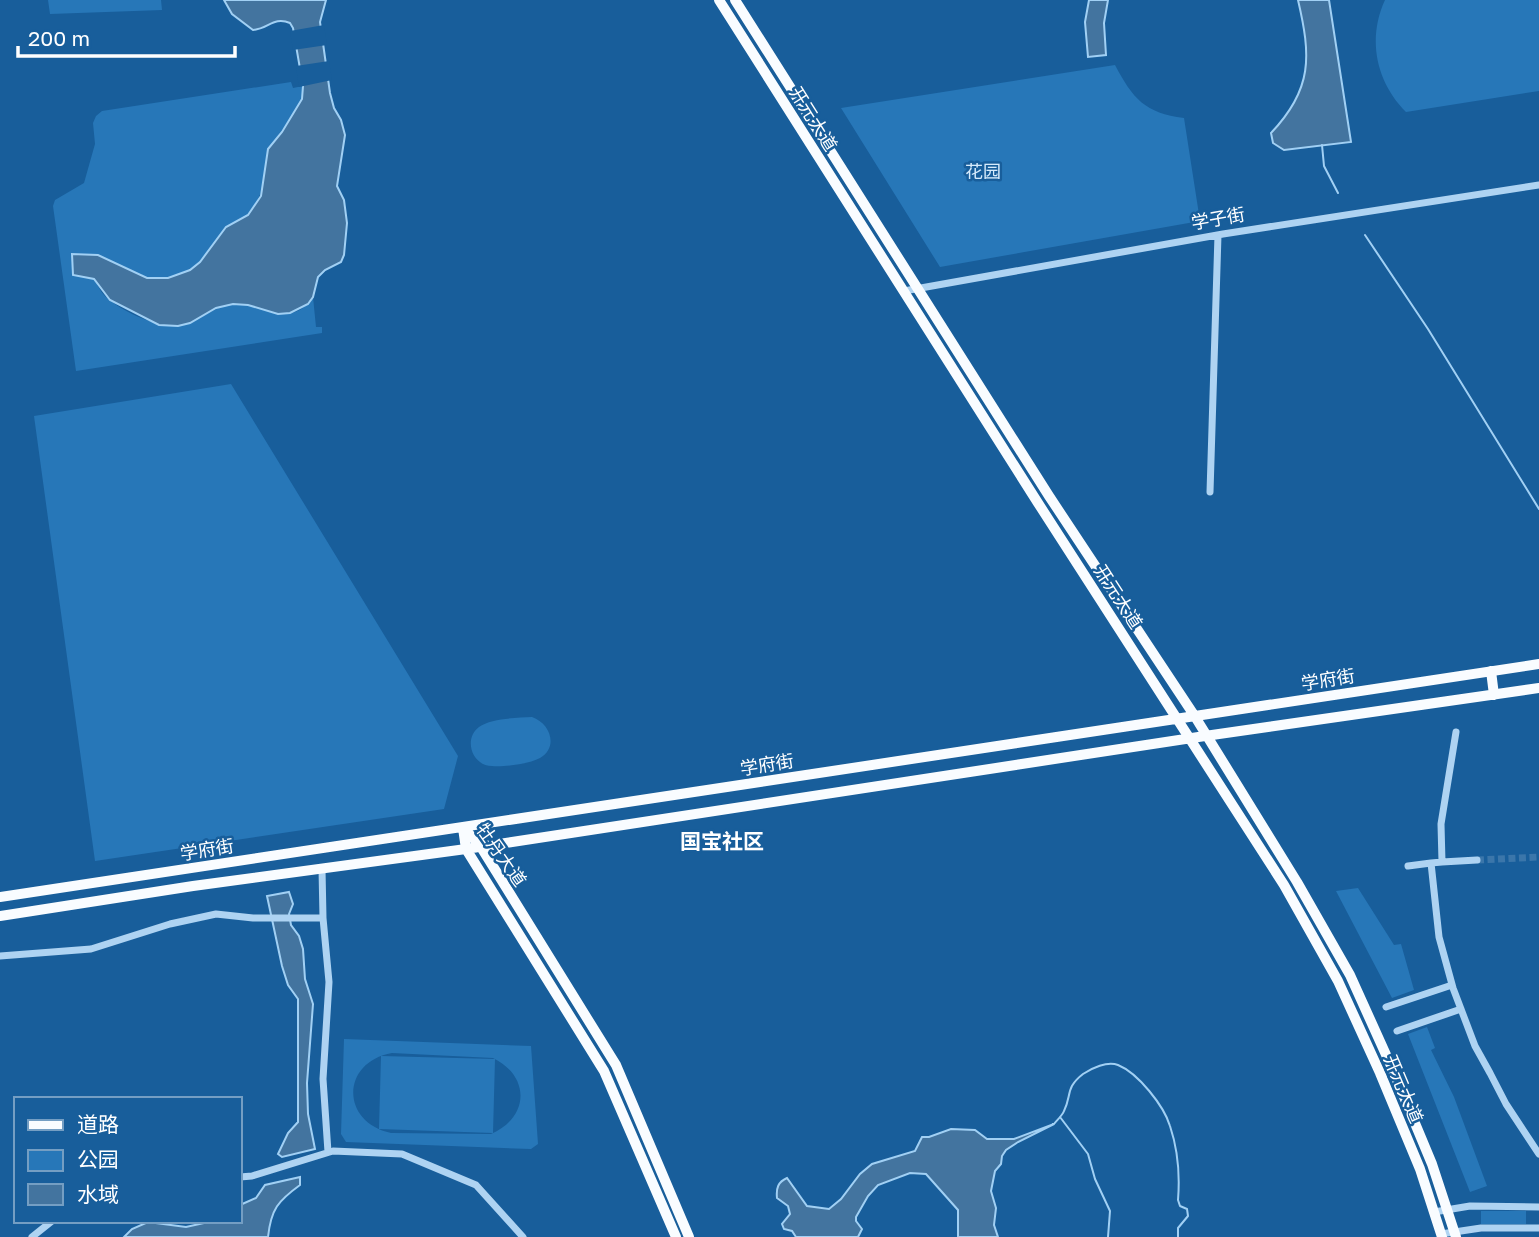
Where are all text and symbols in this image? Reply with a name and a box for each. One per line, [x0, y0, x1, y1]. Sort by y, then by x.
scale bar [18, 14, 234, 58]
text: 200 m [28, 25, 90, 51]
street label: 开元大道 [785, 82, 842, 155]
park label: 花园 [965, 160, 1001, 182]
street label: 学子街 [1189, 202, 1246, 234]
street label: 开元大道 [1090, 560, 1148, 633]
street label: 学府街 [1299, 664, 1356, 694]
street label: 学府街 [738, 749, 795, 779]
street label: 牡丹大道 [472, 819, 531, 890]
district label: 国宝社区 [680, 828, 764, 854]
street label: 学府街 [178, 834, 235, 864]
street label: 开元大道 [1380, 1051, 1428, 1126]
legend [14, 1097, 242, 1223]
text: 道路 [77, 1111, 119, 1137]
text: 公园 [77, 1146, 119, 1172]
text: 水域 [77, 1181, 119, 1207]

